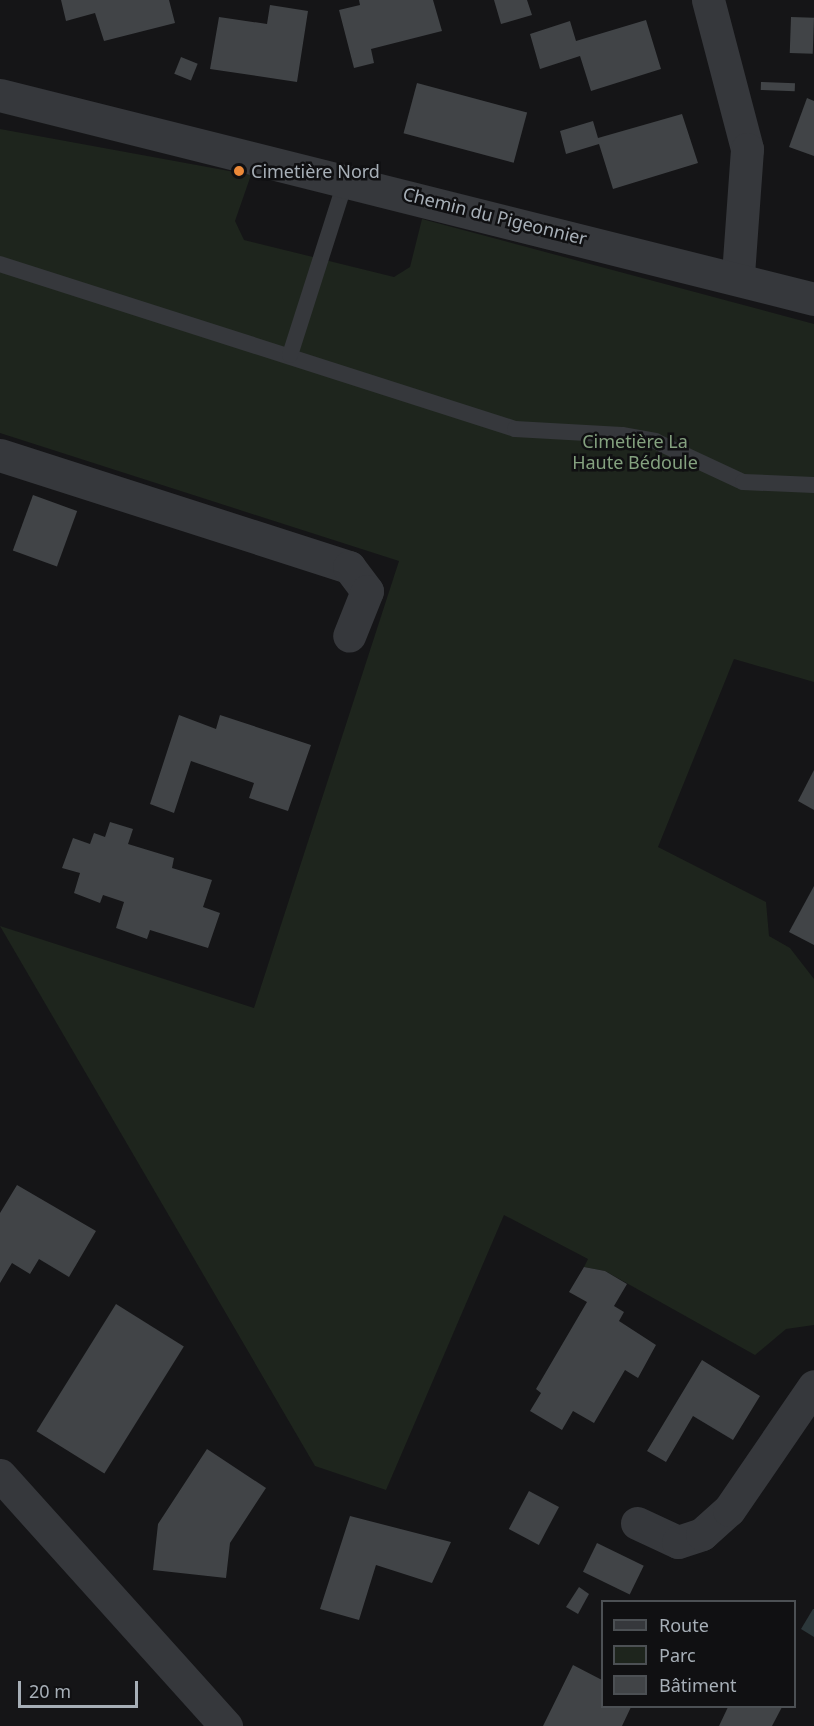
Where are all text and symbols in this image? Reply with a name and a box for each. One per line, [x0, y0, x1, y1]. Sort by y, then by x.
place label: Cimetière Nord [251, 160, 380, 182]
marker: Cimetière Nord [232, 164, 246, 178]
street label: Chemin du Pigeonnier [401, 183, 589, 249]
park label: Cimetière La Haute Bédoule [572, 431, 698, 474]
legend [601, 1600, 796, 1708]
text: Route [659, 1613, 709, 1637]
text: Parc [659, 1643, 696, 1667]
scale bar [21, 1669, 141, 1707]
text: Bâtiment [659, 1673, 737, 1697]
text: 20 m [29, 1679, 71, 1703]

